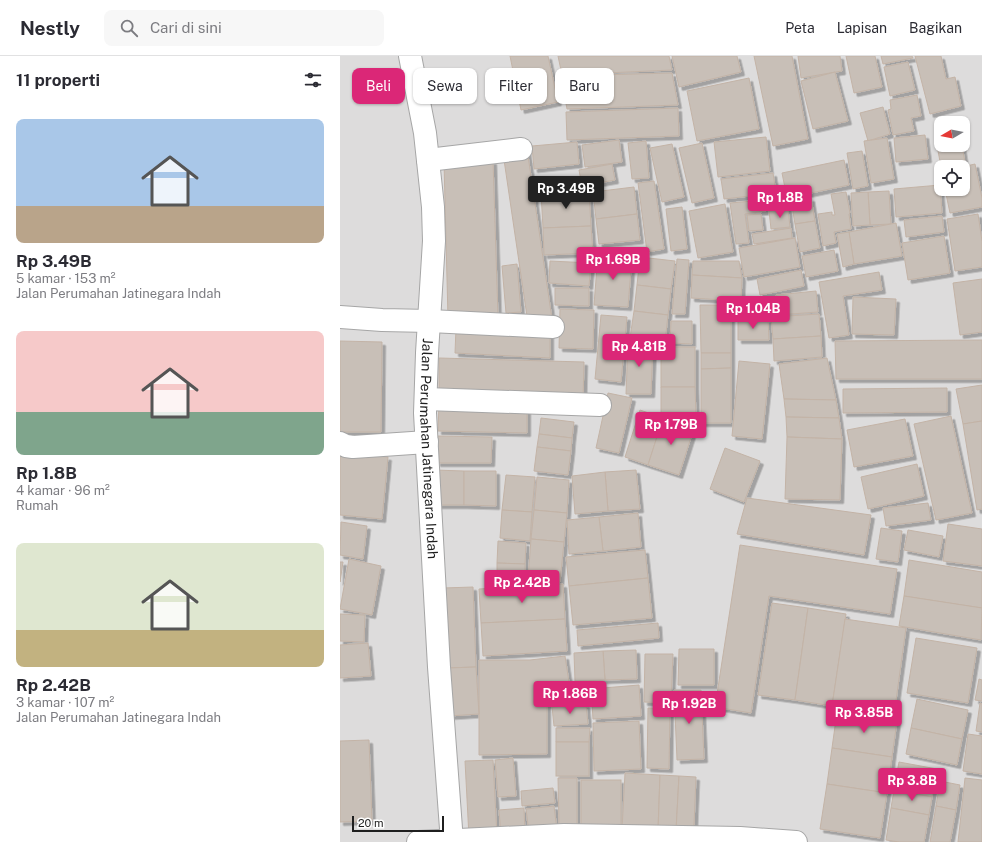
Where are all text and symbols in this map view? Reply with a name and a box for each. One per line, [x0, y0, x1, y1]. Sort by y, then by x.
search box [104, 10, 384, 46]
text: Nestly [20, 17, 80, 39]
icon: search [118, 17, 140, 39]
text: Cari di sini [150, 19, 222, 36]
text: Peta [785, 20, 815, 36]
text: Lapisan [837, 20, 887, 36]
text: Bagikan [909, 20, 962, 36]
chip: Beli [352, 68, 405, 104]
chip: Sewa [413, 68, 477, 104]
chip: Filter [485, 68, 547, 104]
chip: Baru [555, 68, 614, 104]
icon: filters [302, 69, 324, 91]
text: 11 properti [16, 70, 100, 90]
north arrow [934, 116, 970, 152]
map controls [934, 116, 970, 196]
icon: home [134, 145, 206, 217]
button: locate [934, 160, 970, 196]
pin: Rp 3.49B [525, 176, 607, 210]
text: Rp 3.49B [537, 181, 595, 196]
pin: Rp 1.8B [743, 185, 817, 219]
text: Rp 1.8B [757, 190, 803, 205]
pin: Rp 1.69B [572, 247, 654, 281]
text: Rp 3.49B [16, 251, 92, 271]
text: Rp 1.69B [586, 252, 640, 267]
text: 5 kamar · 153 m² [16, 271, 116, 286]
text: Jalan Perumahan Jatinegara Indah [16, 286, 221, 301]
pin: Rp 1.04B [712, 296, 794, 330]
text: Rp 1.04B [726, 301, 780, 316]
pin: Rp 4.81B [598, 334, 680, 368]
street label: Jalan Perumahan Jatinegara Indah [417, 338, 441, 560]
text: Rp 4.81B [611, 339, 667, 354]
icon: home [134, 357, 206, 429]
pin: Rp 1.79B [630, 412, 712, 446]
text: Rp 1.79B [644, 417, 698, 432]
text: Rp 1.8B [16, 463, 77, 483]
text: 4 kamar · 96 m² [16, 483, 110, 498]
text: Rumah [16, 498, 58, 513]
icon: home [134, 569, 206, 641]
pin: Rp 2.42B [481, 570, 563, 604]
text: Rp 2.42B [493, 575, 551, 590]
text: Rp 2.42B [16, 675, 91, 695]
pin: Rp 1.86B [529, 681, 611, 715]
text: Rp 1.86B [542, 686, 598, 701]
pin: Rp 1.92B [648, 691, 730, 725]
text: 3 kamar · 107 m² [16, 695, 114, 710]
text: Rp 1.92B [662, 696, 716, 711]
pin: Rp 3.85B [823, 700, 905, 734]
text: Rp 3.85B [835, 705, 893, 720]
text: Jalan Perumahan Jatinegara Indah [16, 710, 221, 725]
pin: Rp 3.8B [875, 768, 949, 802]
text: Rp 3.8B [887, 773, 937, 788]
scale bar [352, 814, 444, 833]
text: 20 m [358, 817, 383, 829]

